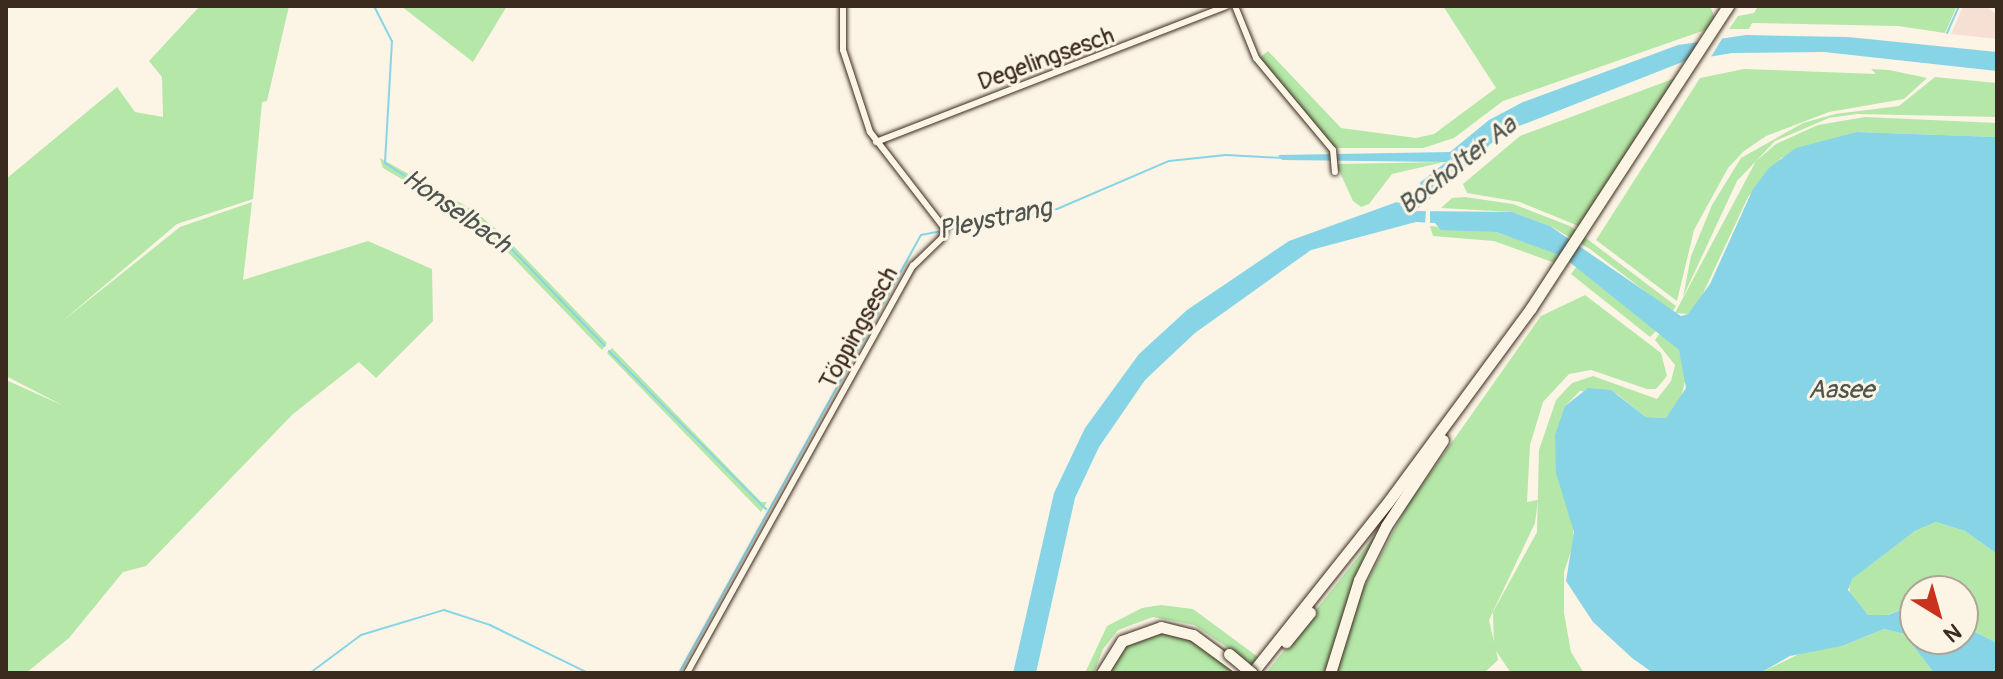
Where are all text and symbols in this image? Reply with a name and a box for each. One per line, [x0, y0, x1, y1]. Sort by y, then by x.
street label: Degelingsesch [974, 21, 1118, 97]
water label: Bocholter Aa [1393, 110, 1523, 222]
water label: Honselbach [396, 163, 516, 261]
water label: Pleystrang [936, 193, 1054, 247]
street label: Töppingsesch [814, 262, 904, 394]
water label: Aasee [1808, 375, 1874, 407]
north arrow [1899, 575, 1979, 655]
text: N [1938, 617, 1967, 648]

